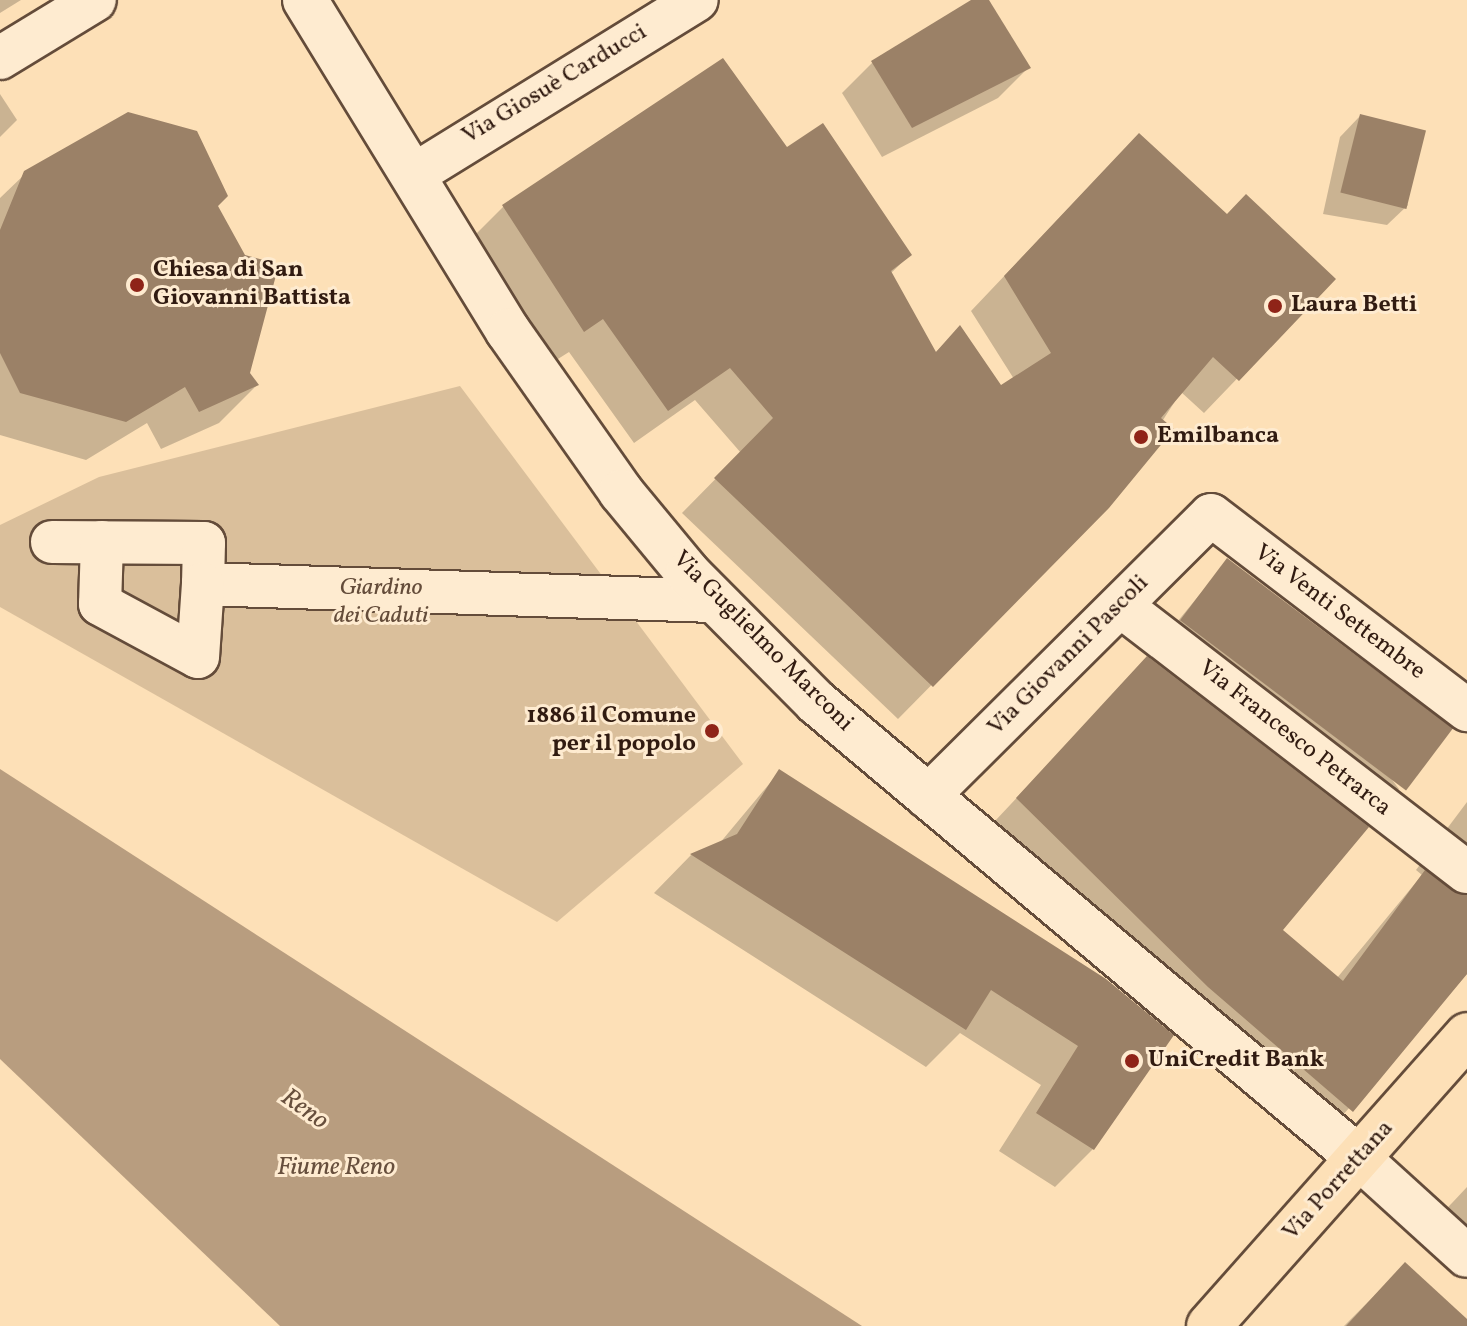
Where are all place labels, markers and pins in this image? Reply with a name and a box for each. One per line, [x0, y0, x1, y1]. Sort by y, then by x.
place label: Chiesa di San Giovanni Battista [153, 257, 351, 313]
marker: Chiesa di San Giovanni Battista [128, 276, 146, 294]
place label: Laura Betti [1291, 292, 1417, 320]
marker: Laura Betti [1266, 297, 1284, 315]
place label: Emilbanca [1157, 423, 1279, 451]
marker: Emilbanca [1132, 428, 1150, 446]
place label: 1886 il Comune per il popolo [527, 703, 696, 759]
marker: 1886 il Comune per il popolo [703, 722, 721, 740]
place label: UniCredit Bank [1148, 1047, 1324, 1075]
marker: UniCredit Bank [1123, 1052, 1141, 1070]

